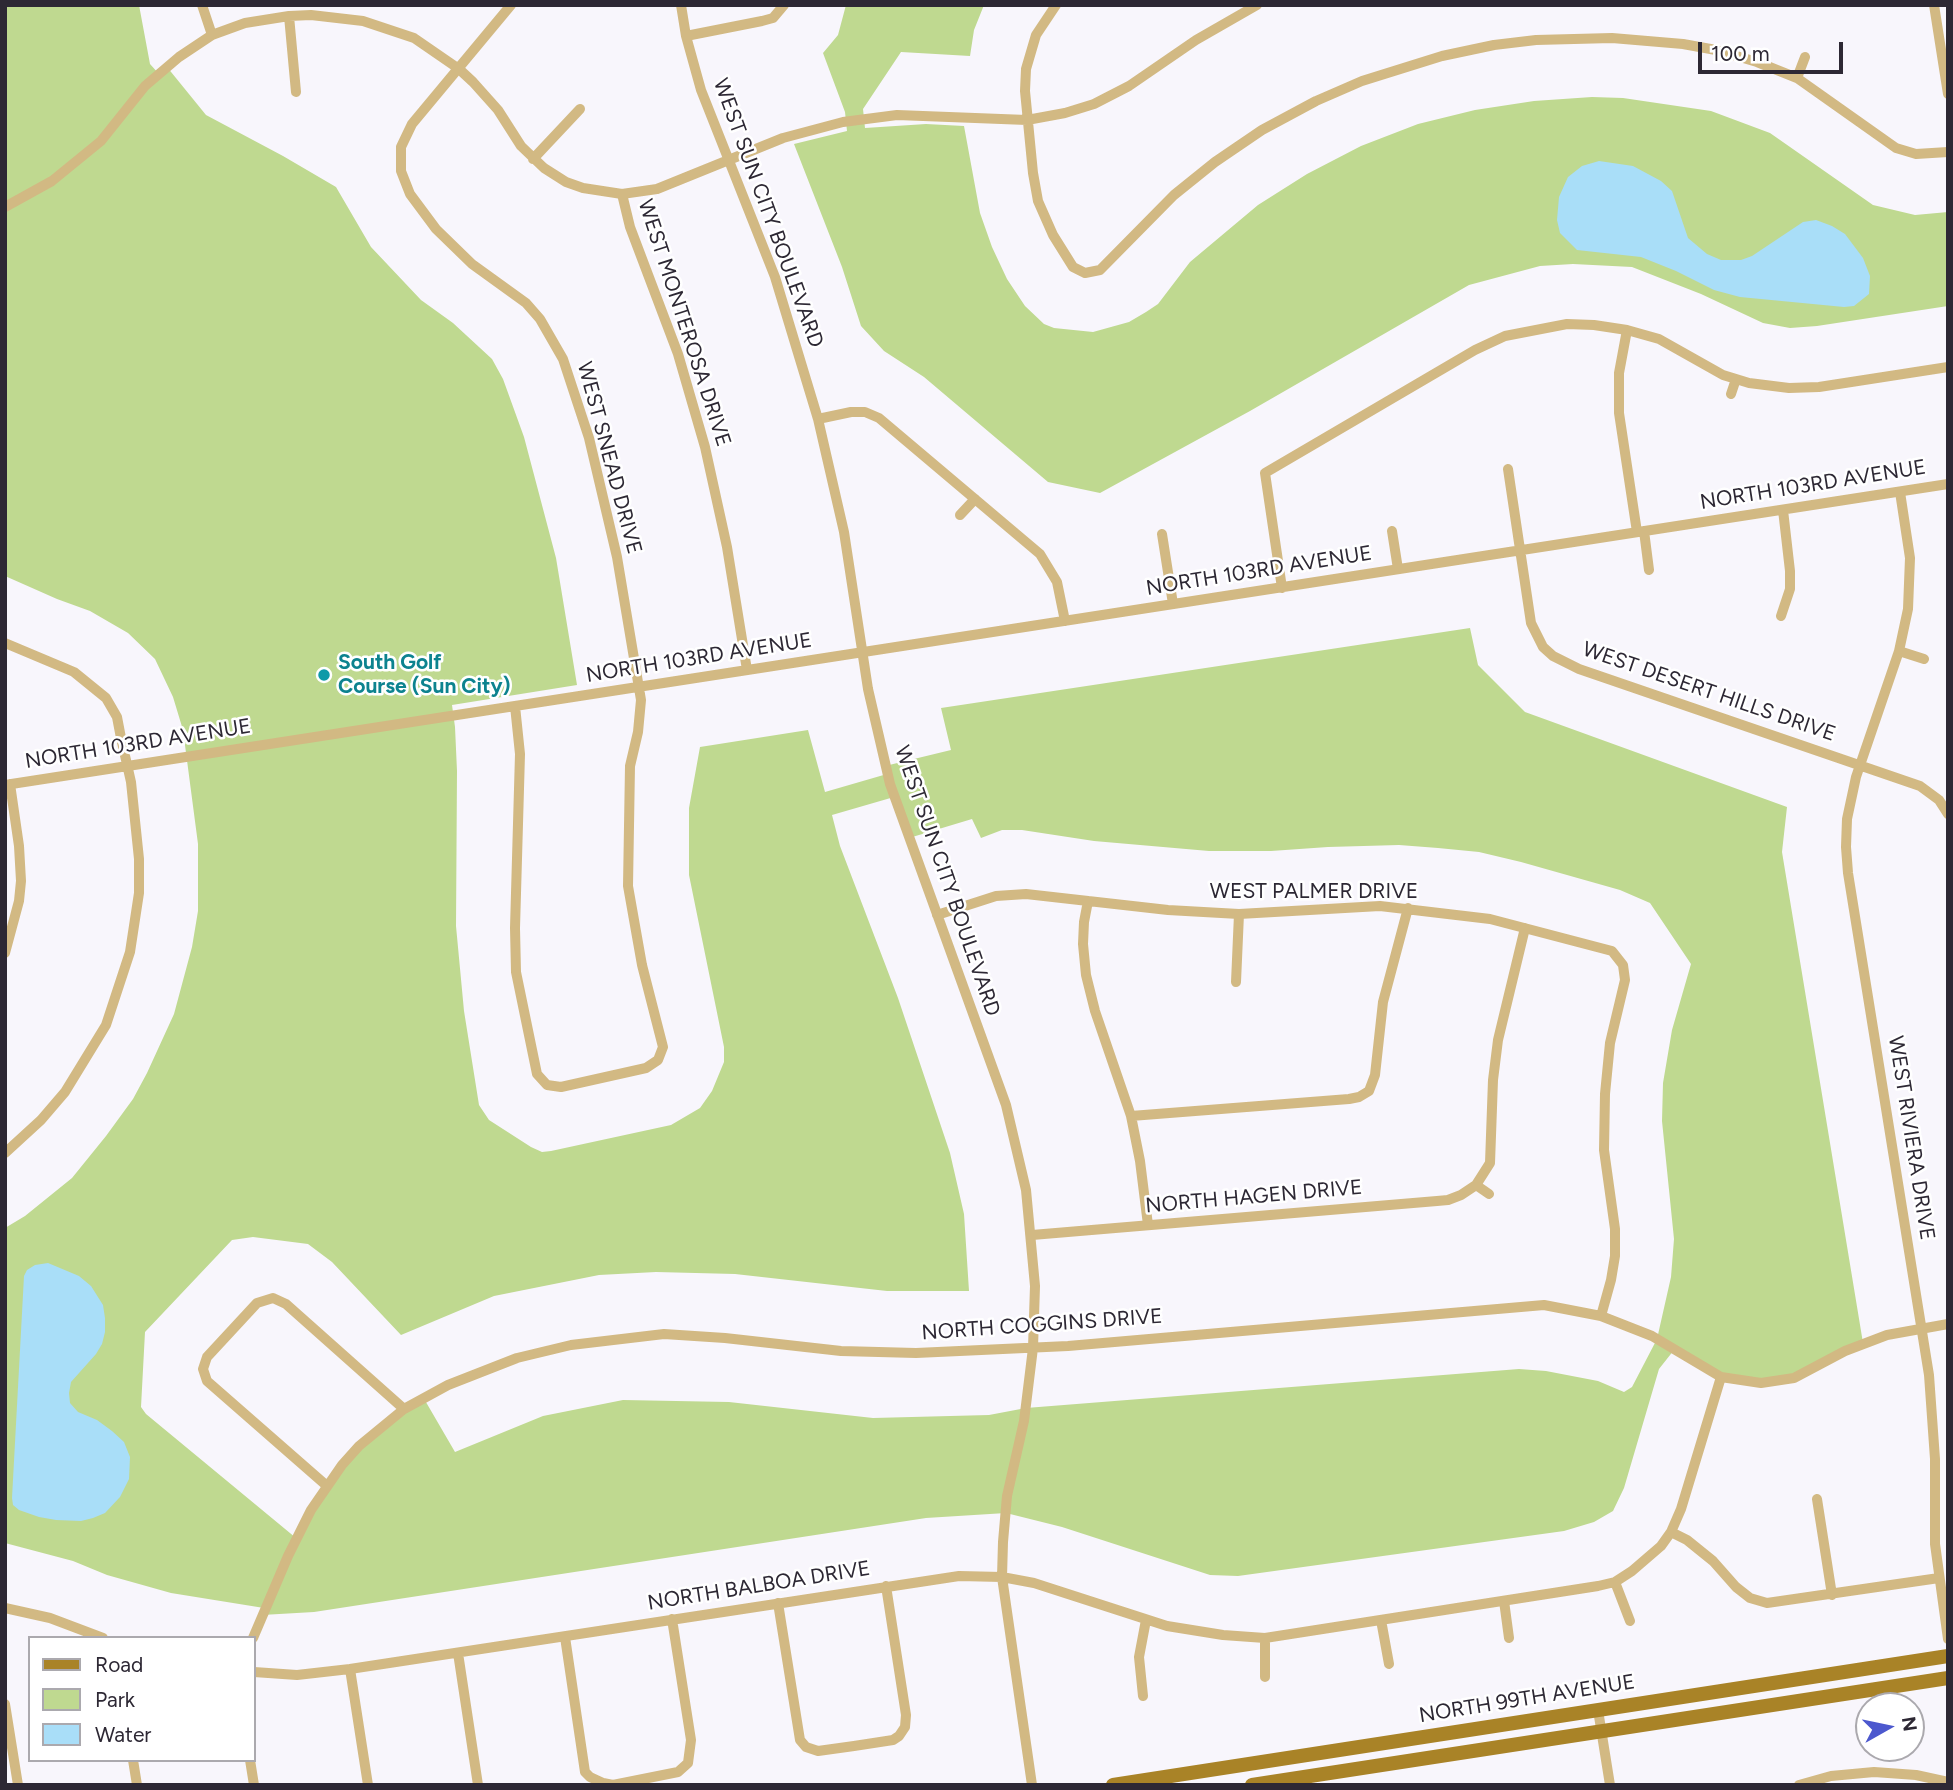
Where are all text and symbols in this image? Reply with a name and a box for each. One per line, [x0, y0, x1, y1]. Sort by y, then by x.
scale bar [1701, 28, 1846, 72]
text: 100 m [1711, 41, 1770, 66]
street label: WEST SUN CITY BOULEVARD [708, 75, 828, 351]
street label: WEST MONTEROSA DRIVE [632, 196, 736, 450]
street label: WEST SNEAD DRIVE [571, 359, 647, 557]
street label: NORTH 103RD AVENUE [1698, 455, 1928, 515]
street label: NORTH 103RD AVENUE [1144, 541, 1374, 601]
street label: NORTH 103RD AVENUE [584, 628, 814, 688]
street label: WEST DESERT HILLS DRIVE [1579, 637, 1839, 747]
place label: South Golf Course (Sun City) [338, 650, 511, 700]
marker: South Golf Course (Sun City) [316, 667, 332, 683]
street label: NORTH 103RD AVENUE [23, 714, 253, 774]
street label: WEST SUN CITY BOULEVARD [889, 742, 1005, 1020]
street label: WEST PALMER DRIVE [1210, 879, 1418, 905]
street label: WEST RIVIERA DRIVE [1882, 1034, 1940, 1242]
street label: NORTH HAGEN DRIVE [1144, 1175, 1364, 1219]
street label: NORTH COGGINS DRIVE [921, 1304, 1163, 1346]
street label: NORTH BALBOA DRIVE [646, 1556, 872, 1616]
legend [28, 1636, 256, 1762]
text: Road [95, 1652, 143, 1677]
street label: NORTH 99TH AVENUE [1417, 1669, 1637, 1729]
text: Park [95, 1687, 135, 1712]
north arrow [1855, 1692, 1925, 1762]
text: N [1897, 1715, 1922, 1733]
text: Water [95, 1722, 151, 1747]

